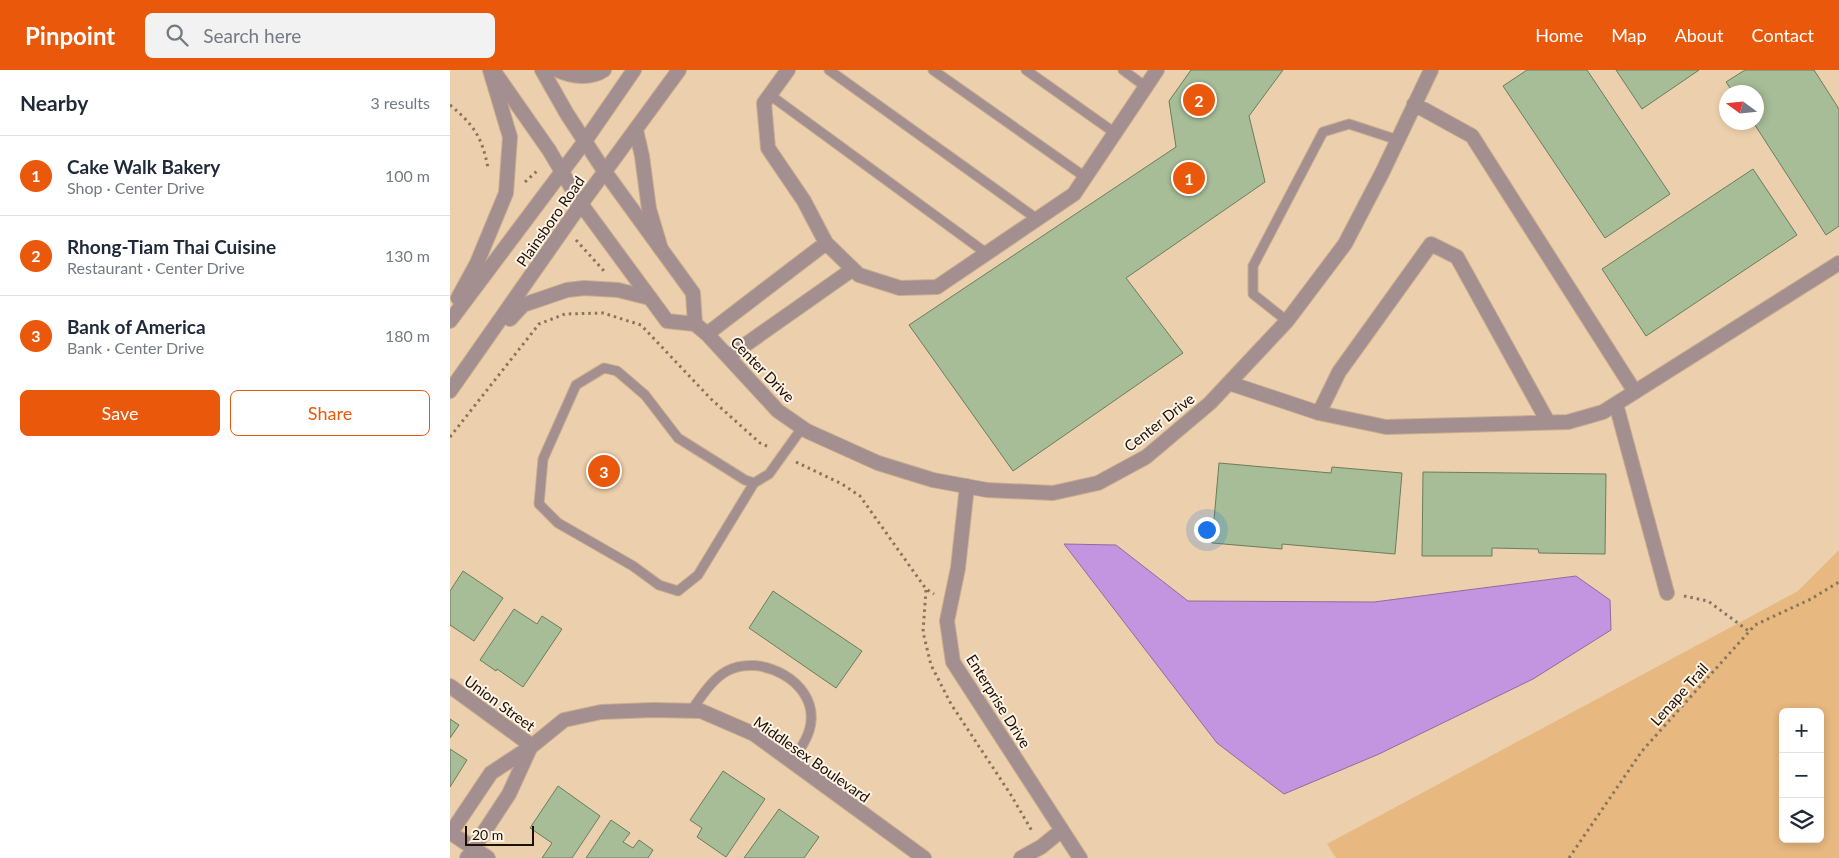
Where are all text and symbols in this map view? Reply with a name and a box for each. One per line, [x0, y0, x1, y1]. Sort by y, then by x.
search box [145, 13, 495, 58]
text: Pinpoint [25, 21, 115, 50]
icon: search [163, 21, 191, 49]
text: Search here [203, 24, 301, 47]
text: Home [1535, 24, 1583, 46]
text: Map [1611, 24, 1647, 46]
text: About [1675, 24, 1724, 46]
text: Contact [1752, 24, 1814, 46]
pin: 2 [1183, 81, 1215, 119]
north arrow [1719, 85, 1764, 130]
text: Nearby [20, 90, 88, 115]
text: 3 results [370, 93, 430, 112]
text: Cake Walk Bakery [67, 155, 220, 178]
pin: 1 [1173, 159, 1205, 197]
text: 1 [31, 166, 41, 185]
text: 100 m [385, 166, 430, 185]
street label: Plainsboro Road [512, 172, 588, 270]
text: Shop · Center Drive [67, 178, 205, 197]
text: Rhong-Tiam Thai Cuisine [67, 235, 276, 258]
text: 2 [31, 246, 41, 265]
text: 130 m [385, 246, 430, 265]
text: Restaurant · Center Drive [67, 258, 245, 277]
text: Bank of America [67, 315, 206, 338]
text: 3 [31, 326, 41, 345]
text: 180 m [385, 326, 430, 345]
street label: Center Drive [727, 333, 799, 406]
text: Bank · Center Drive [67, 338, 204, 357]
street label: Center Drive [1120, 389, 1198, 455]
button: Save [20, 390, 220, 436]
button: Share [230, 390, 430, 436]
pin: 3 [588, 452, 620, 490]
your location [1194, 517, 1220, 543]
street label: Enterprise Drive [963, 651, 1035, 751]
street label: Lenape Trail [1646, 659, 1712, 729]
street label: Union Street [461, 671, 539, 735]
map controls [1779, 708, 1824, 843]
button: + [1779, 708, 1824, 753]
street label: Middlesex Boulevard [750, 712, 874, 806]
button: − [1779, 753, 1824, 798]
button: layers [1779, 798, 1824, 843]
scale bar [465, 823, 534, 846]
text: 20 m [472, 826, 503, 843]

